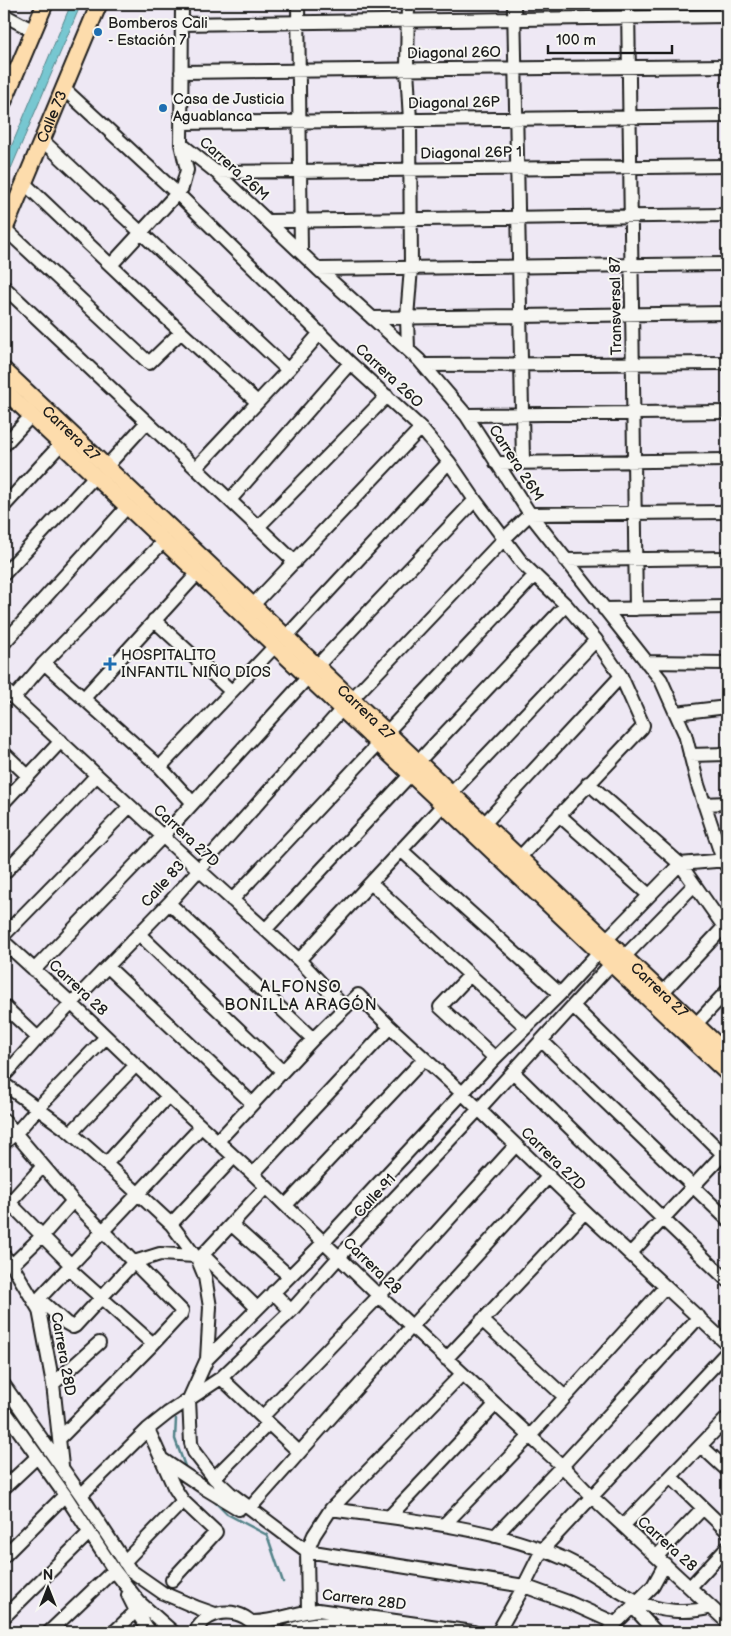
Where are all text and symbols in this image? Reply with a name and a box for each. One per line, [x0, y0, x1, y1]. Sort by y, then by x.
place label: Bomberos Cali - Estación 7 [108, 14, 208, 50]
scale bar [548, 22, 672, 54]
marker: Bomberos Cali - Estación 7 [92, 26, 104, 38]
text: 100 m [556, 31, 596, 50]
street label: Diagonal 26O [407, 43, 501, 63]
street label: Calle 73 [32, 88, 71, 146]
place label: Casa de Justicia Aguablanca [173, 90, 285, 126]
street label: Diagonal 26P [408, 93, 501, 113]
marker: Casa de Justicia Aguablanca [157, 102, 169, 114]
street label: Carrera 26M [195, 133, 273, 205]
street label: Diagonal 26P 1 [420, 143, 522, 163]
street label: Transversal 87 [606, 256, 626, 355]
street label: Carrera 26O [351, 340, 427, 412]
street label: Carrera 27 [38, 401, 104, 465]
street label: Carrera 26M [484, 421, 548, 505]
place label: HOSPITALITO INFANTIL NIÑO DIOS [121, 646, 271, 682]
marker: HOSPITALITO INFANTIL NIÑO DIOS [103, 657, 117, 671]
street label: Carrera 27 [333, 680, 399, 745]
street label: Carrera 27D [149, 801, 223, 871]
street label: Calle 83 [137, 857, 189, 911]
street label: Carrera 28 [45, 956, 112, 1020]
street label: Carrera 27 [626, 958, 693, 1022]
district label: ALFONSO BONILLA ARAGÓN [224, 978, 378, 1015]
street label: Carrera 27D [516, 1123, 590, 1195]
street label: Calle 91 [350, 1170, 400, 1222]
street label: Carrera 28 [339, 1234, 405, 1299]
street label: Carrera 28D [46, 1311, 80, 1397]
street label: Carrera 28 [633, 1512, 701, 1576]
north arrow [22, 1564, 72, 1614]
text: N [43, 1567, 53, 1584]
street label: Carrera 28D [321, 1585, 407, 1615]

